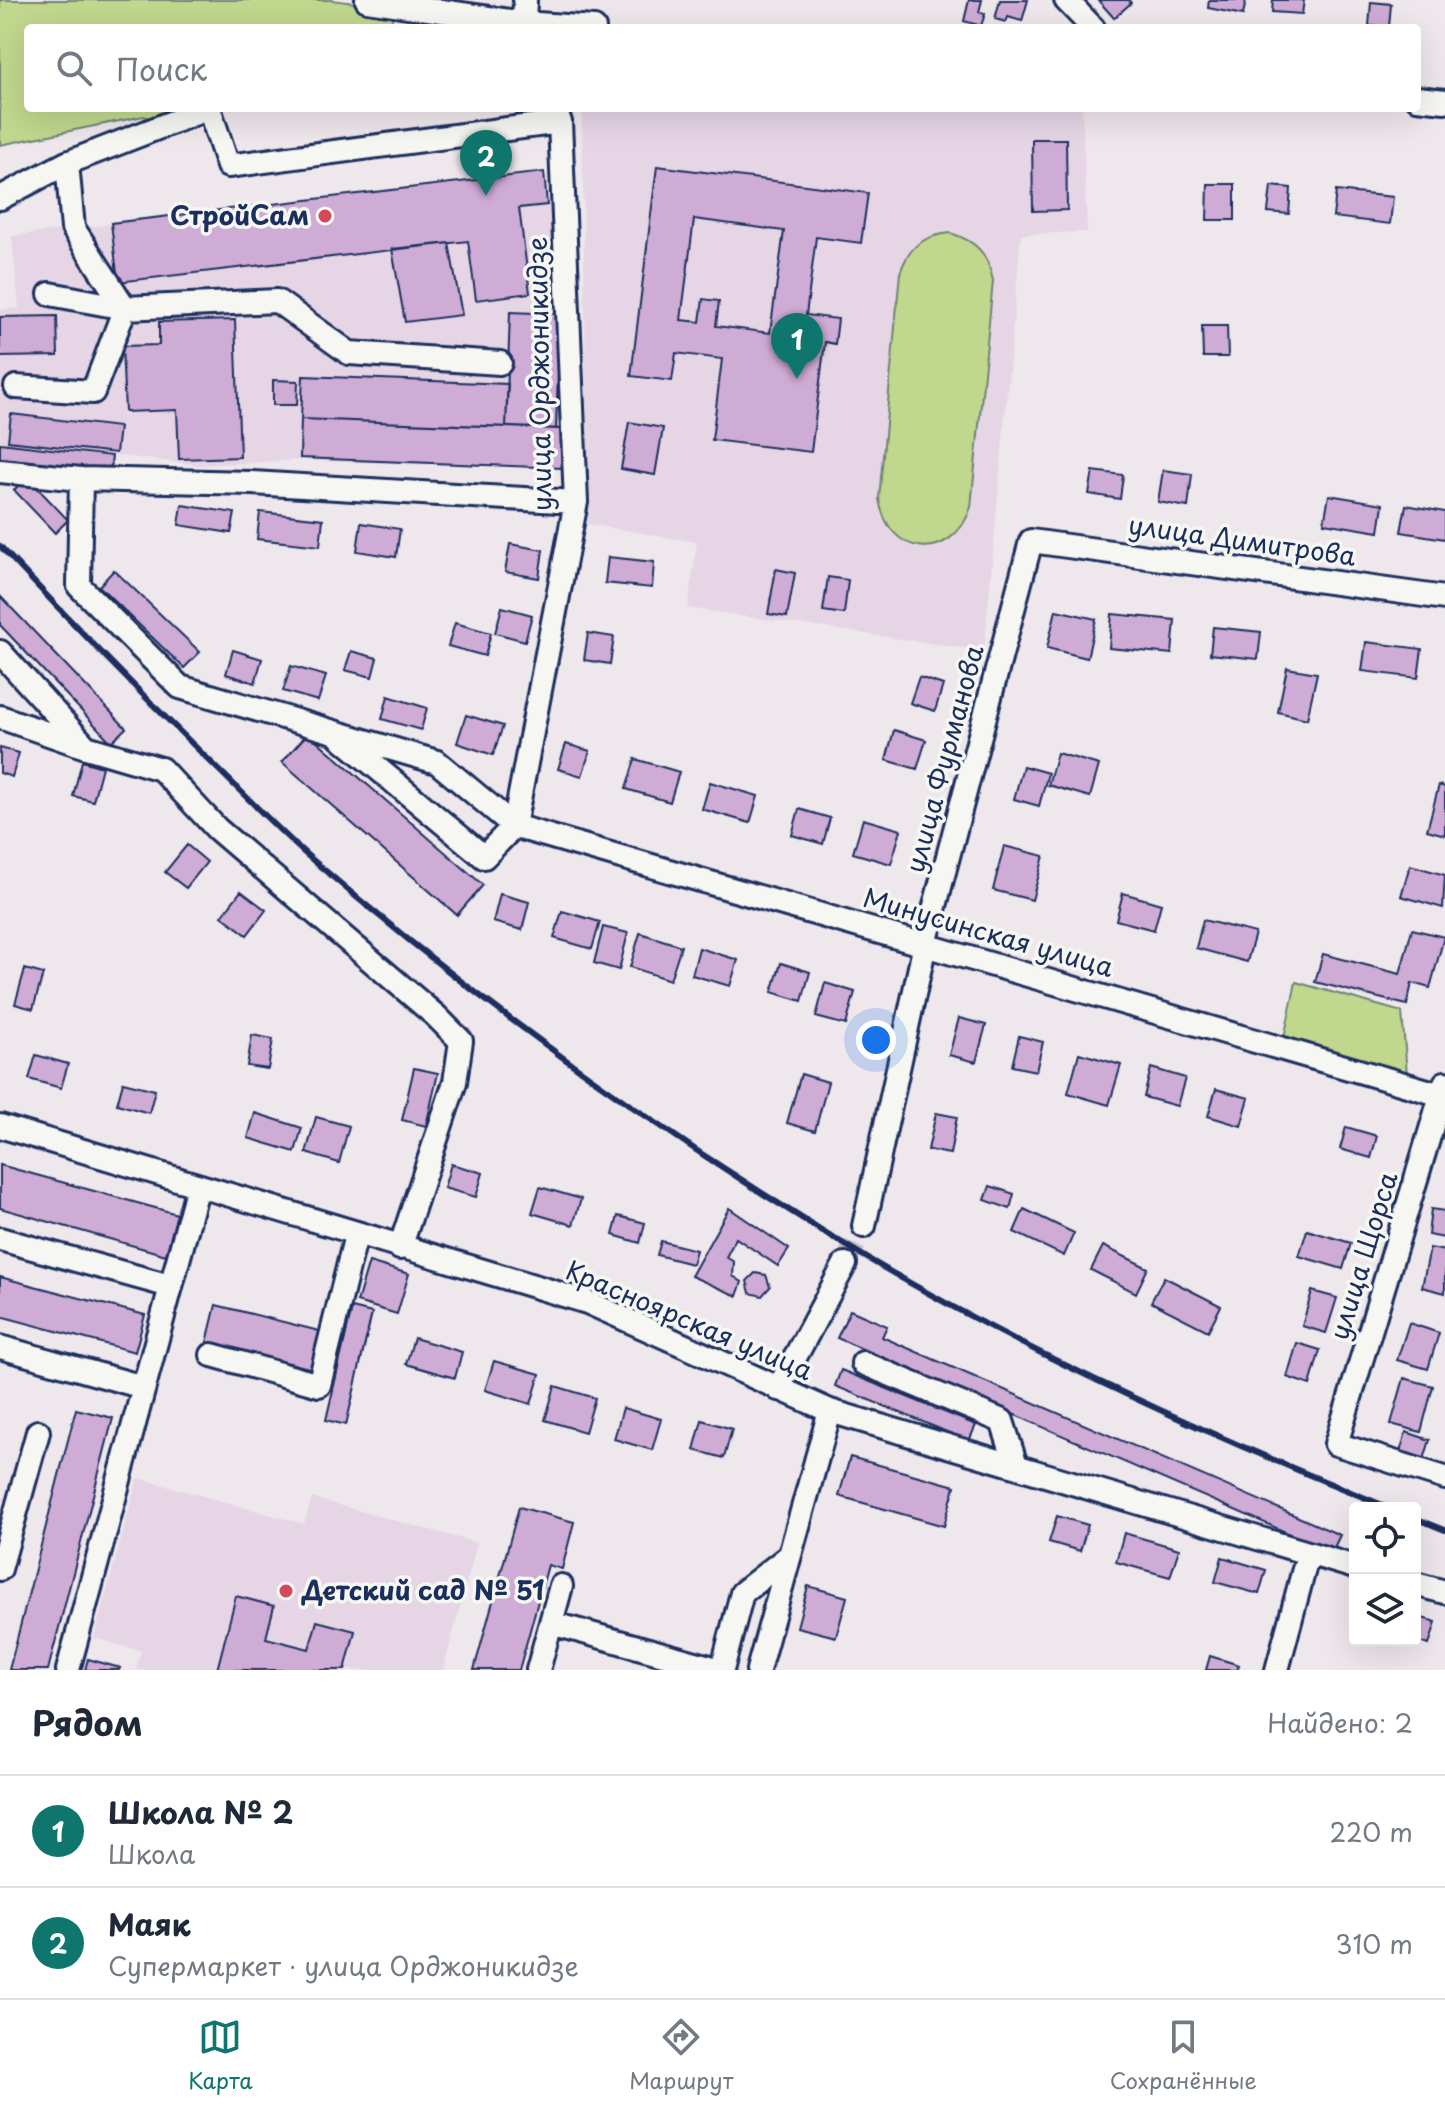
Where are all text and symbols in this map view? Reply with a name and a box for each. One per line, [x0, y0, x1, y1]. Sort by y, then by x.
search box [24, 24, 1421, 112]
icon: search [52, 46, 96, 90]
text: Поиск [116, 46, 207, 91]
pin: 2 [460, 130, 512, 196]
place label: СтройСам [170, 195, 309, 234]
marker: СтройСам [316, 207, 334, 225]
street label: улица Орджоникидзе [517, 236, 560, 512]
pin: 1 [771, 313, 823, 379]
street label: улица Димитрова [1126, 504, 1359, 575]
street label: улица Фурманова [894, 640, 993, 877]
street label: Минусинская улица [859, 877, 1119, 986]
your location [856, 1020, 896, 1060]
street label: улица Щорса [1319, 1166, 1407, 1344]
street label: Красноярская улица [560, 1250, 820, 1389]
map controls [1349, 1502, 1421, 1646]
button: locate [1349, 1502, 1421, 1574]
place label: Детский сад № 51 [301, 1570, 544, 1609]
button: layers [1349, 1574, 1421, 1646]
marker: Детский сад № 51 [277, 1582, 295, 1600]
text: Рядом [32, 1696, 143, 1748]
text: Найдено: 2 [1267, 1703, 1413, 1742]
text: Школа № 2 [108, 1789, 293, 1834]
text: 1 [52, 1812, 64, 1851]
text: 220 m [1329, 1812, 1413, 1851]
text: Школа [108, 1834, 195, 1873]
text: Маяк [108, 1901, 191, 1946]
text: 2 [49, 1924, 67, 1963]
text: 310 m [1335, 1924, 1413, 1963]
text: Супермаркет · улица Орджоникидзе [108, 1946, 579, 1985]
tab: Карта [188, 2015, 253, 2096]
tab: Маршрут [629, 2015, 733, 2096]
tab: Сохранённые [1110, 2015, 1257, 2096]

